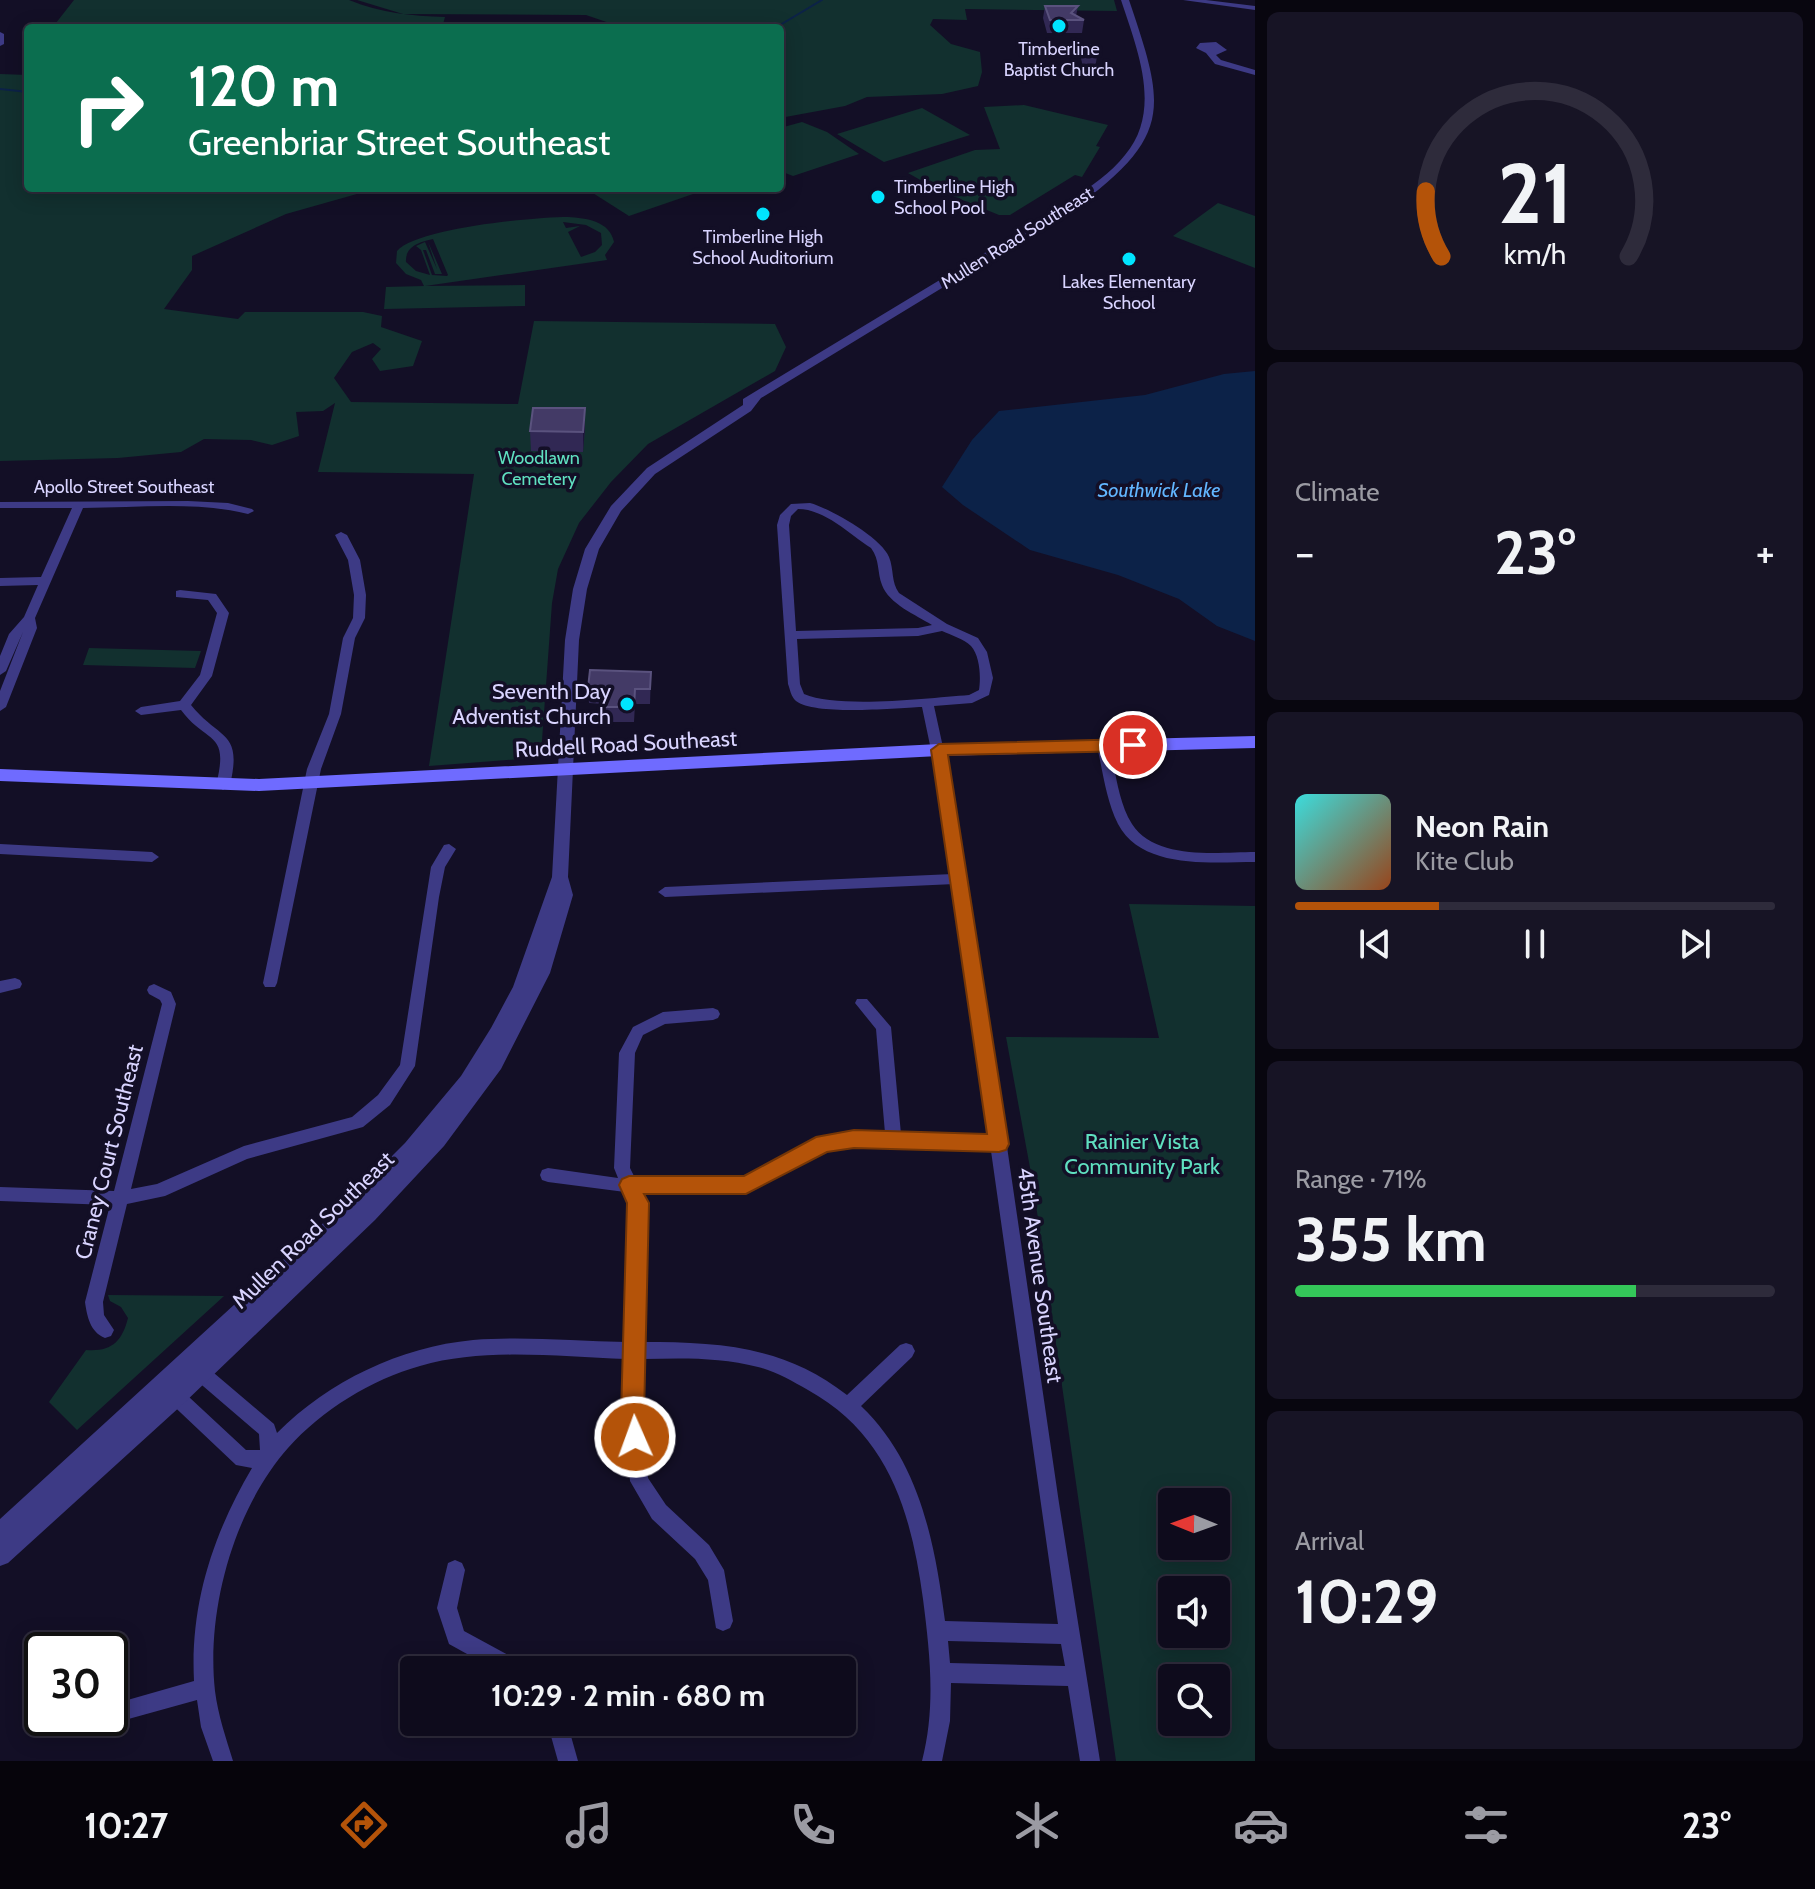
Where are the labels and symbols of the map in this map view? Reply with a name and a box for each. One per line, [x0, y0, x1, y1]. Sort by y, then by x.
marker: Timberline Baptist Church [1050, 17, 1068, 35]
place label: Timberline Baptist Church [1004, 38, 1114, 81]
place label: Timberline High School Pool [894, 176, 1014, 219]
street label: Mullen Road Southeast [937, 182, 1097, 294]
marker: Timberline High School Pool [869, 188, 887, 206]
marker: Timberline High School Auditorium [754, 205, 772, 223]
place label: Timberline High School Auditorium [692, 226, 834, 269]
marker: Lakes Elementary School [1120, 250, 1138, 268]
place label: Lakes Elementary School [1062, 271, 1196, 314]
park label: Woodlawn Cemetery [498, 447, 580, 490]
street label: Apollo Street Southeast [34, 476, 214, 498]
water label: Southwick Lake [1098, 478, 1220, 502]
place label: Seventh Day Adventist Church [452, 678, 611, 730]
marker: Seventh Day Adventist Church [618, 695, 636, 713]
pin [1099, 711, 1167, 779]
street label: Ruddell Road Southeast [514, 725, 738, 763]
street label: Craney Court Southeast [69, 1041, 149, 1262]
park label: Rainier Vista Community Park [1064, 1128, 1220, 1180]
street label: Mullen Road Southeast [226, 1145, 400, 1314]
street label: 45th Avenue Southeast [1011, 1165, 1069, 1385]
position arrow [593, 1395, 677, 1479]
north arrow [1158, 1488, 1230, 1560]
speed limit sign: 30 [24, 1632, 128, 1736]

